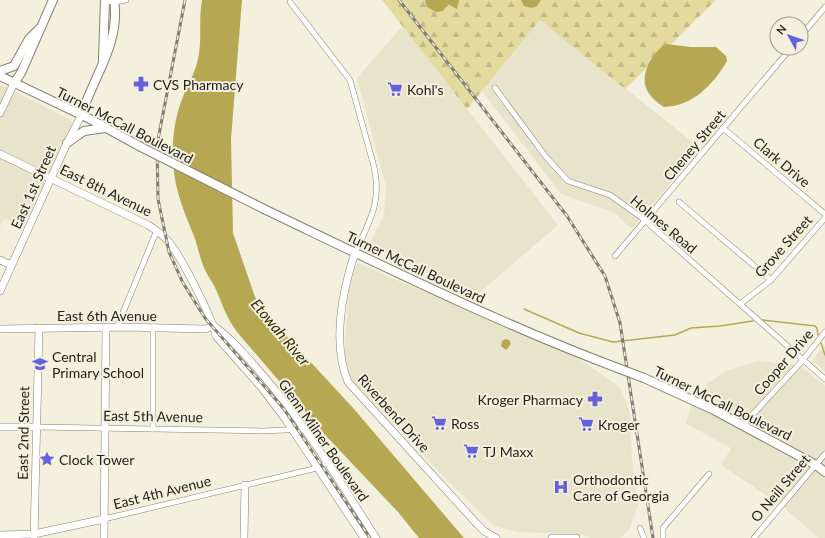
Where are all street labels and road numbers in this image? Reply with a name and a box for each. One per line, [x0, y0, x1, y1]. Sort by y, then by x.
street label: Turner McCall Boulevard [54, 83, 196, 167]
street label: Cheney Street [660, 106, 728, 184]
street label: Clark Drive [750, 133, 814, 191]
street label: East 1st Street [7, 143, 59, 231]
street label: East 8th Avenue [57, 160, 155, 220]
street label: Holmes Road [627, 191, 701, 257]
street label: Grove Street [751, 211, 815, 281]
street label: Turner McCall Boulevard [344, 227, 488, 307]
street label: East 6th Avenue [57, 307, 157, 324]
street label: Cooper Drive [750, 325, 816, 399]
street label: Turner McCall Boulevard [651, 362, 795, 444]
street label: Riverbend Drive [354, 370, 434, 456]
street label: Glenn Milner Boulevard [275, 376, 373, 504]
street label: East 2nd Street [14, 386, 32, 480]
street label: East 5th Avenue [103, 407, 203, 425]
street label: O Neill Street [747, 451, 813, 525]
street label: East 4th Avenue [111, 472, 213, 512]

